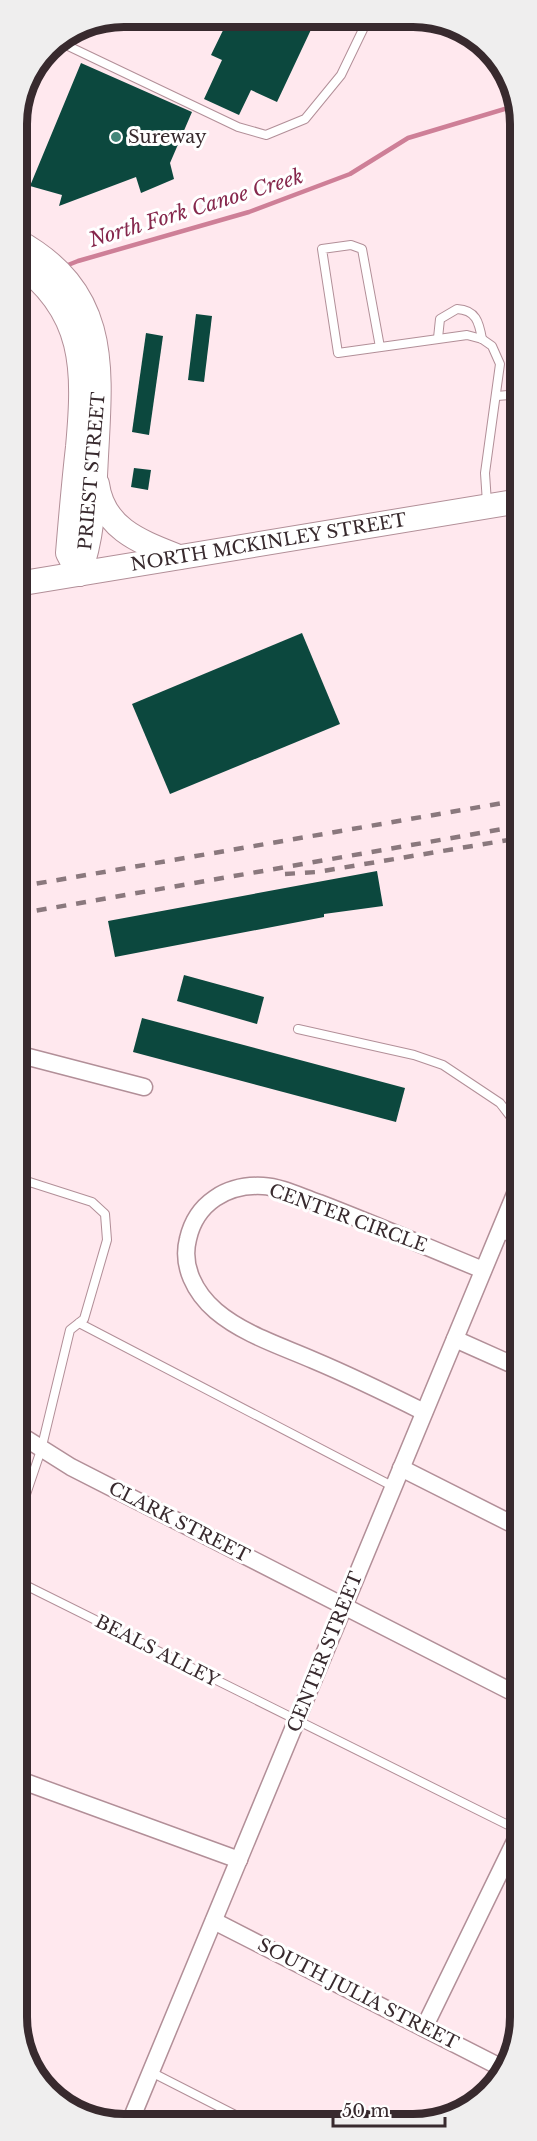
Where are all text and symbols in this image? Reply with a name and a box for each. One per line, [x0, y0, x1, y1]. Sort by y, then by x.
place label: Sureway [128, 126, 207, 148]
marker: Sureway [109, 130, 123, 144]
water label: North Fork Canoe Creek [85, 164, 306, 252]
street label: PRIEST STREET [74, 391, 110, 551]
street label: NORTH MCKINLEY STREET [129, 509, 409, 576]
street label: CENTER CIRCLE [266, 1179, 430, 1257]
street label: CLARK STREET [105, 1477, 254, 1567]
street label: CENTER STREET [283, 1568, 367, 1735]
street label: BEALS ALLEY [91, 1610, 223, 1692]
street label: SOUTH JULIA STREET [254, 1934, 463, 2055]
scale bar [333, 2090, 446, 2128]
text: 50 m [342, 2100, 390, 2122]

